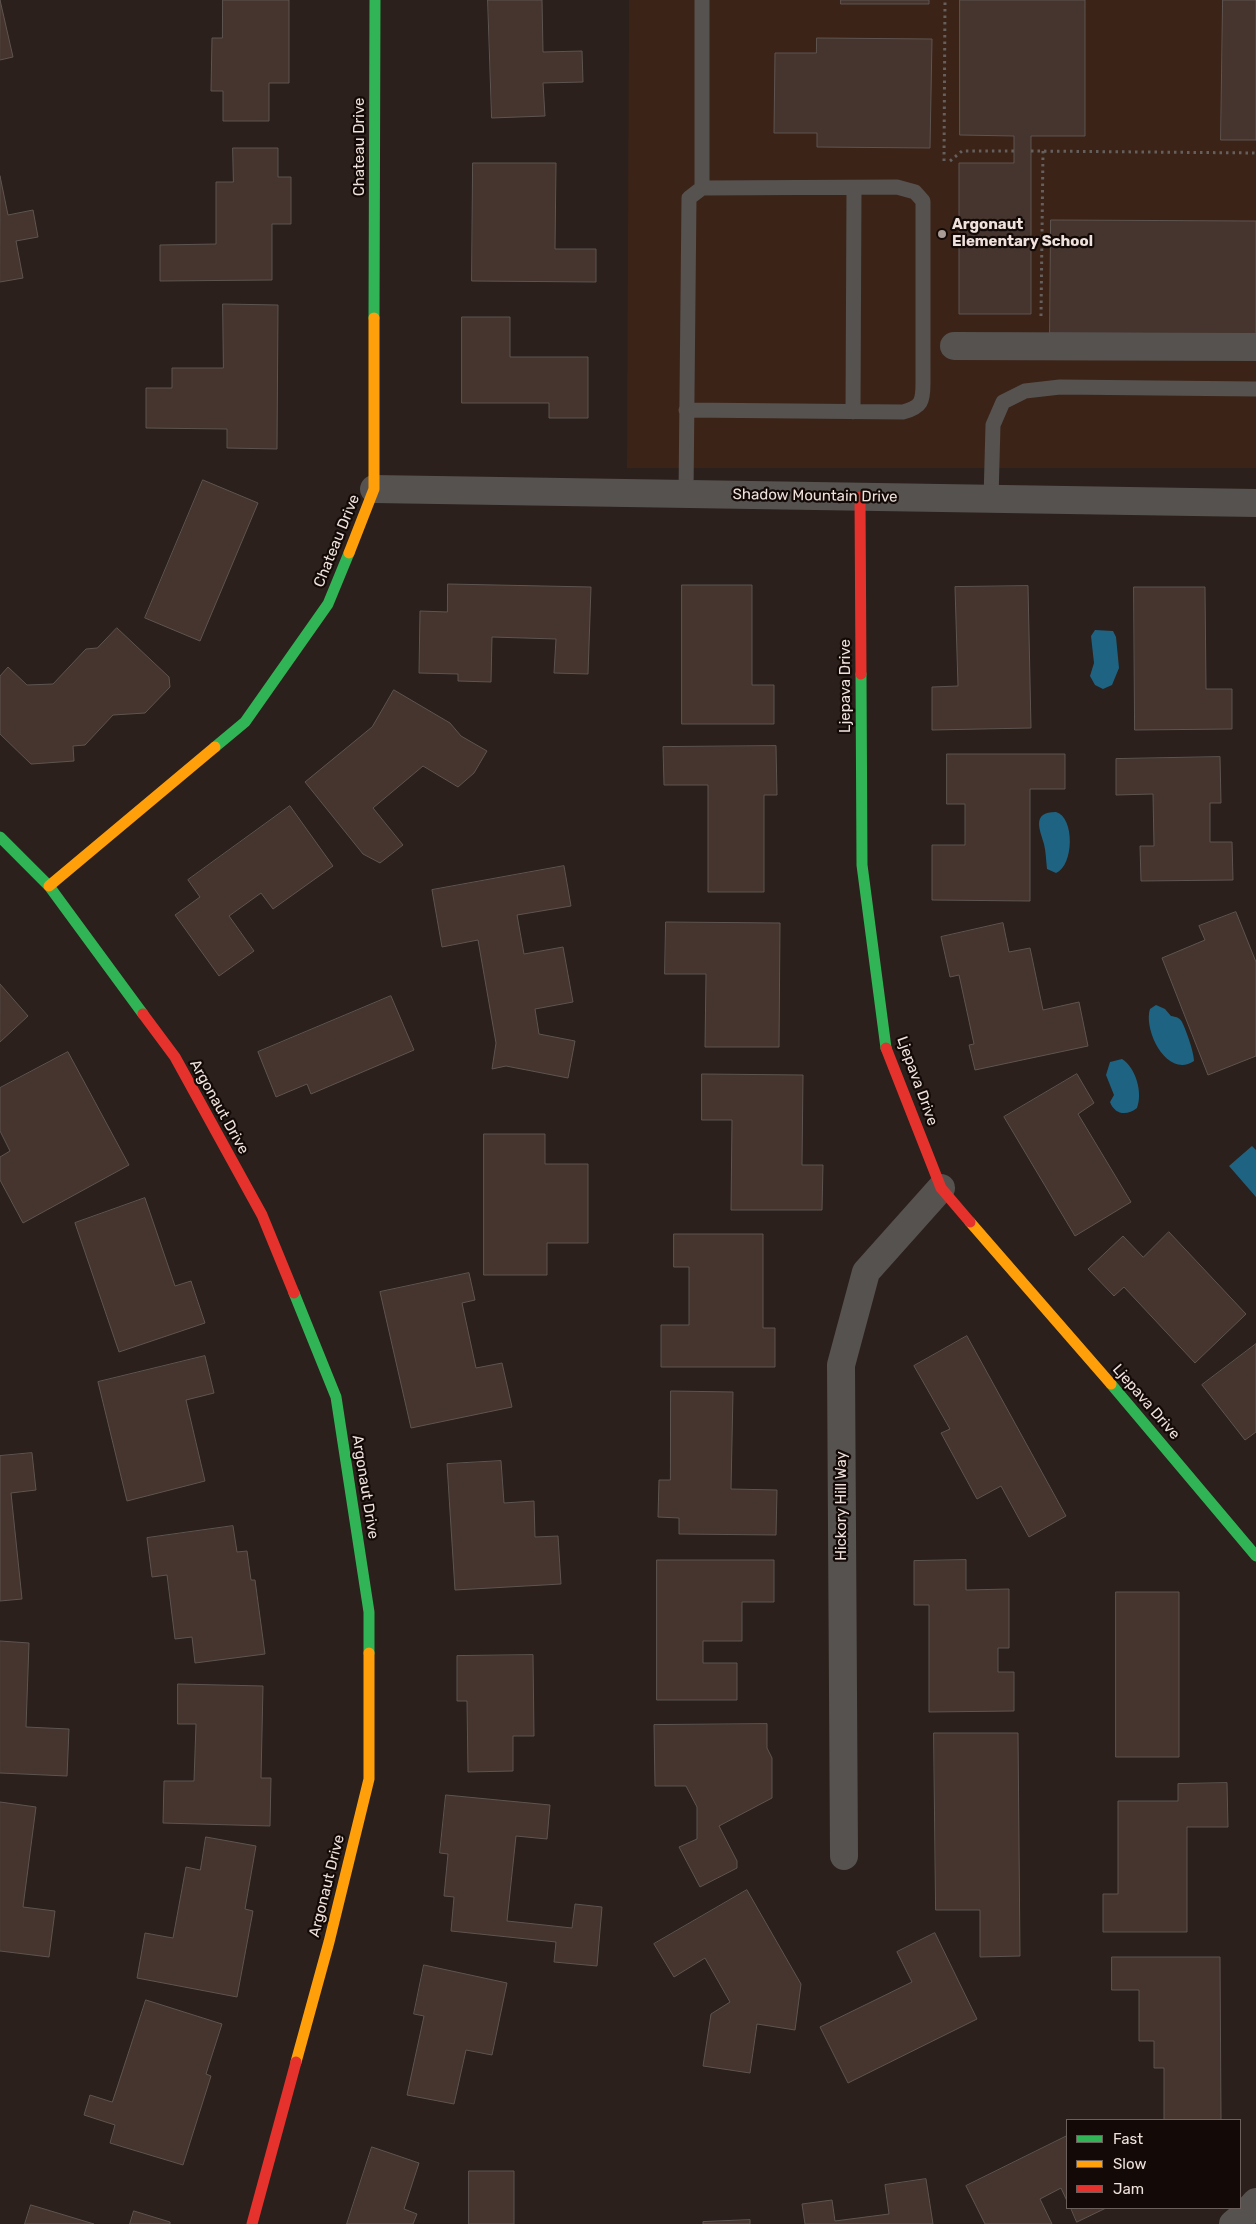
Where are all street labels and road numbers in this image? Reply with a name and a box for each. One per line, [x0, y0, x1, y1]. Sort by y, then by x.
street label: Chateau Drive [351, 98, 369, 196]
street label: Shadow Mountain Drive [732, 486, 898, 506]
street label: Chateau Drive [310, 492, 364, 590]
street label: Ljepava Drive [837, 639, 855, 733]
street label: Ljepava Drive [893, 1034, 941, 1128]
street label: Argonaut Drive [186, 1057, 252, 1157]
street label: Ljepava Drive [1108, 1361, 1184, 1443]
street label: Argonaut Drive [348, 1434, 382, 1540]
street label: Hickory Hill Way [833, 1451, 851, 1561]
street label: Argonaut Drive [306, 1833, 348, 1939]

